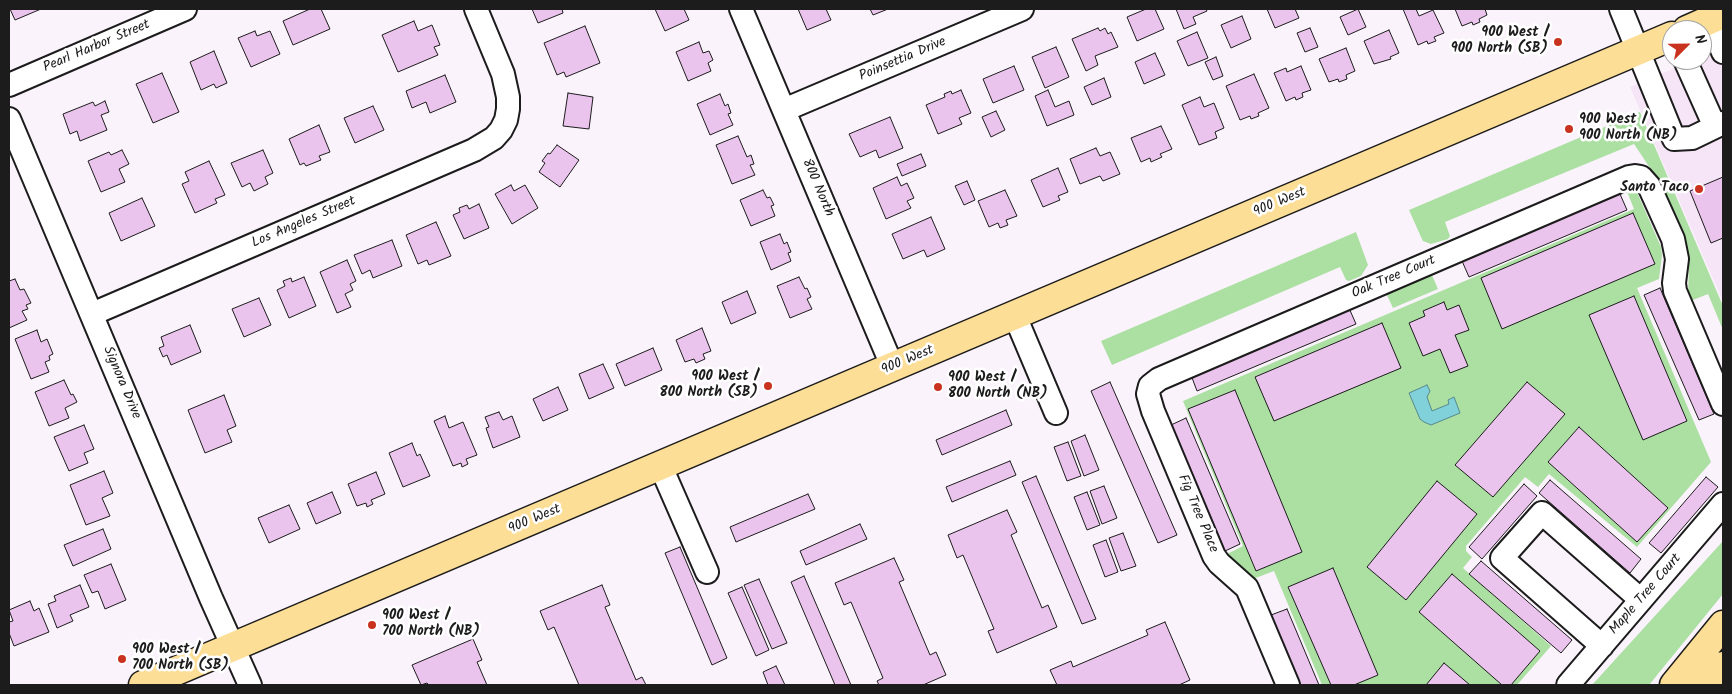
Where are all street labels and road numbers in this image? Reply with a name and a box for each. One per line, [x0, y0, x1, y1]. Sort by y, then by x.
street label: Pearl Harbor Street [41, 17, 153, 77]
street label: Poinsettia Drive [857, 34, 949, 86]
street label: 800 North [797, 156, 837, 220]
street label: 900 West [1251, 185, 1309, 221]
street label: Los Angeles Street [249, 194, 359, 252]
street label: Oak Tree Court [1350, 253, 1438, 303]
street label: 900 West [879, 343, 937, 379]
street label: Signora Drive [98, 344, 144, 422]
street label: Fig Tree Place [1173, 472, 1221, 556]
street label: 900 West [506, 502, 564, 538]
street label: Maple Tree Court [1606, 551, 1686, 639]

